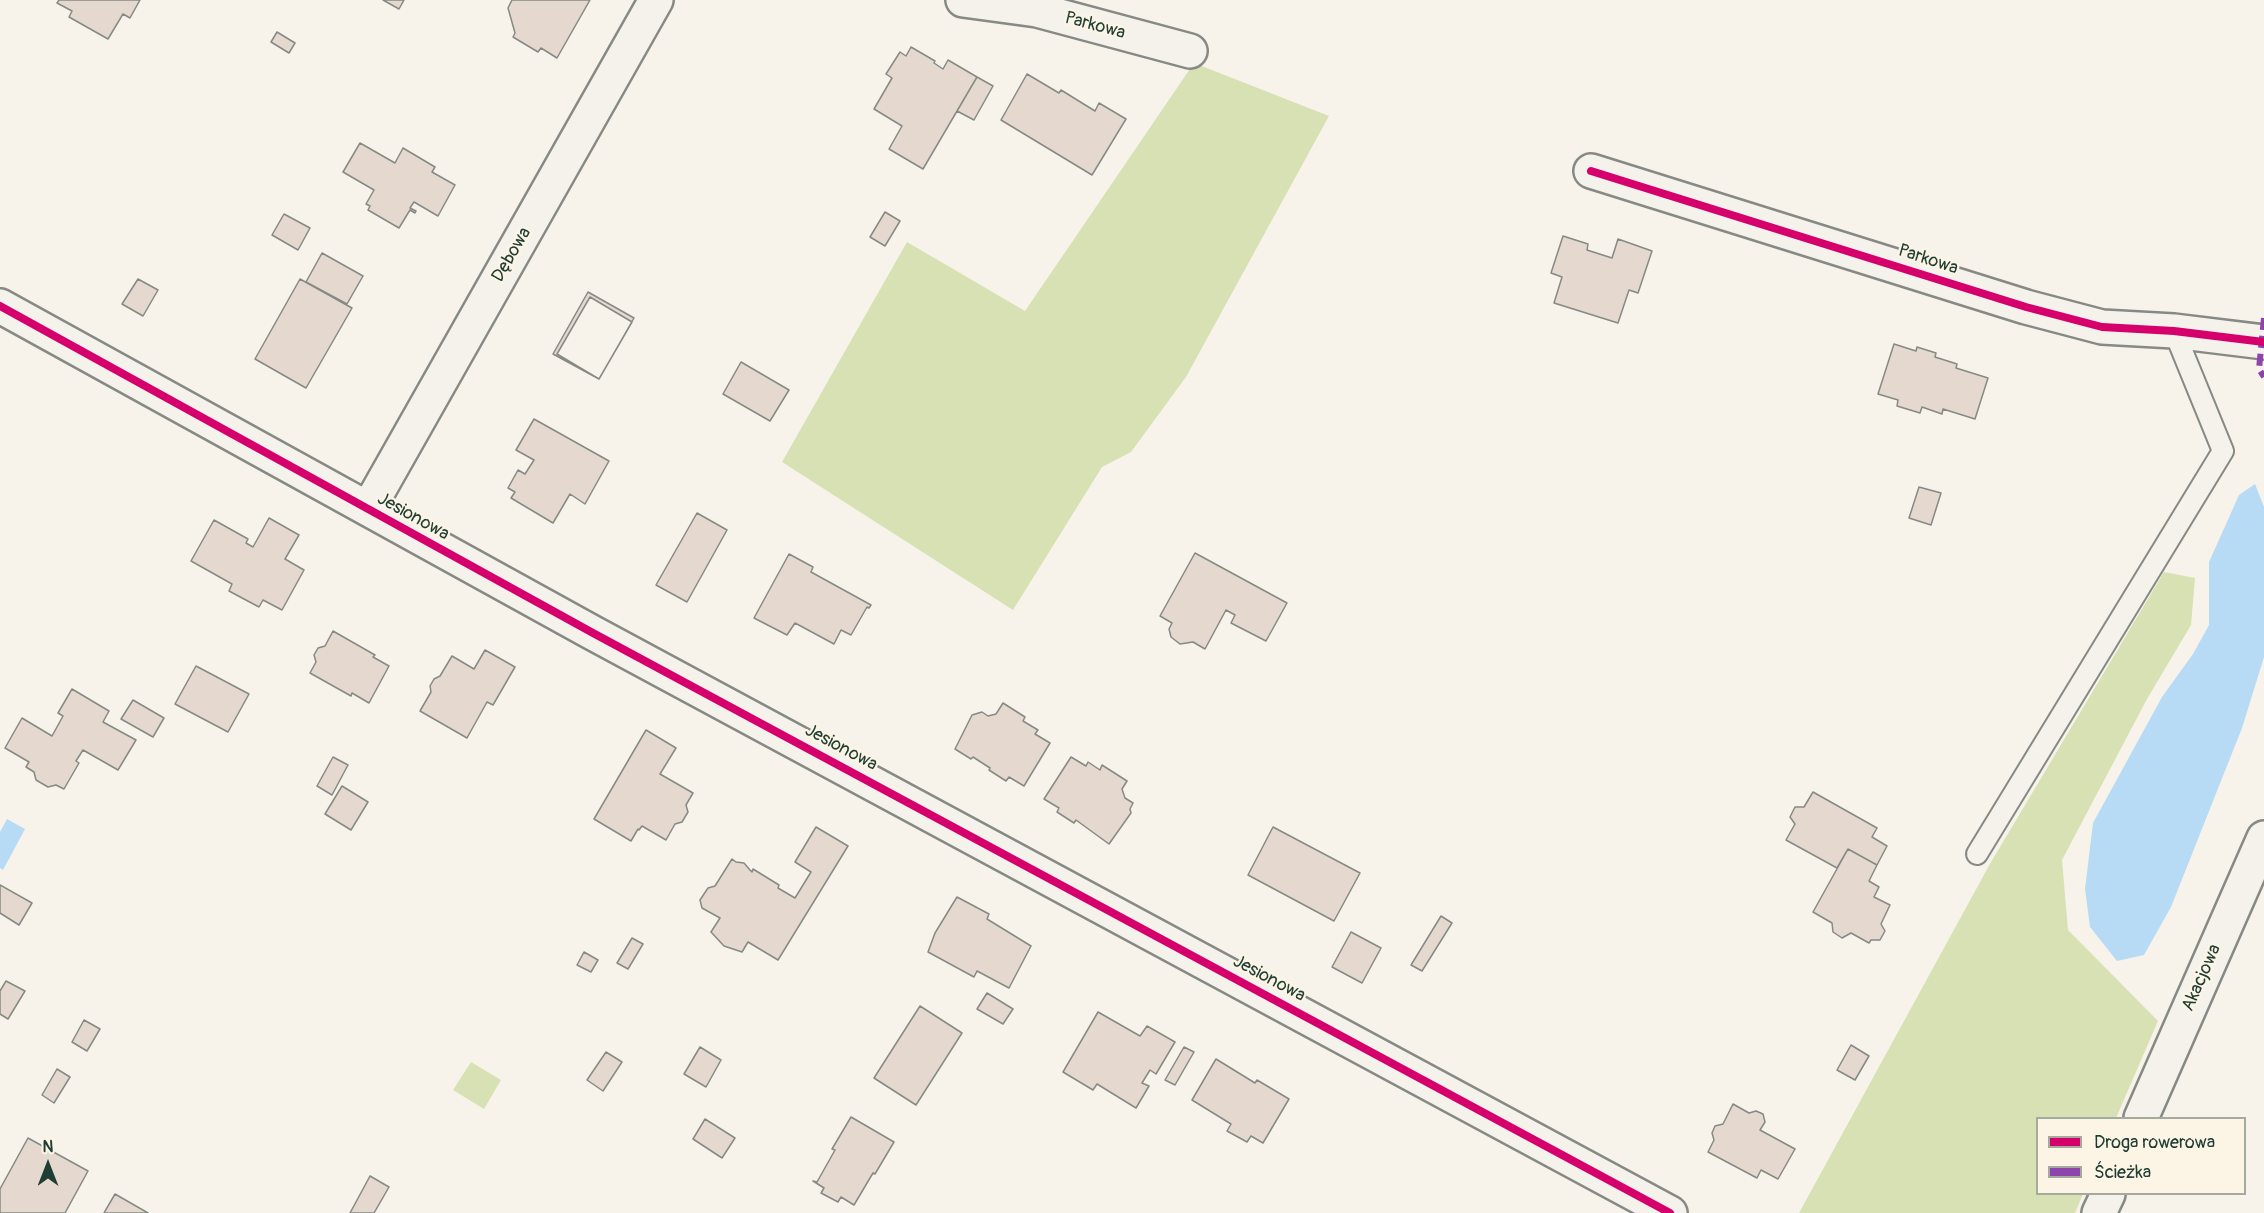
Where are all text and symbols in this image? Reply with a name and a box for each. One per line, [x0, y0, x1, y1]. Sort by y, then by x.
street label: Parkowa [1062, 8, 1128, 44]
street label: Dębowa [488, 224, 536, 286]
street label: Parkowa [1895, 240, 1961, 280]
street label: Jesionowa [373, 488, 453, 546]
street label: Jesionowa [801, 720, 881, 776]
street label: Akacjowa [2178, 941, 2226, 1015]
street label: Jesionowa [1229, 951, 1309, 1007]
legend [2036, 1117, 2246, 1195]
text: Droga rowerowa [2094, 1131, 2215, 1154]
north arrow [18, 1135, 78, 1195]
text: N [43, 1137, 53, 1157]
text: Ścieżka [2094, 1161, 2151, 1184]

